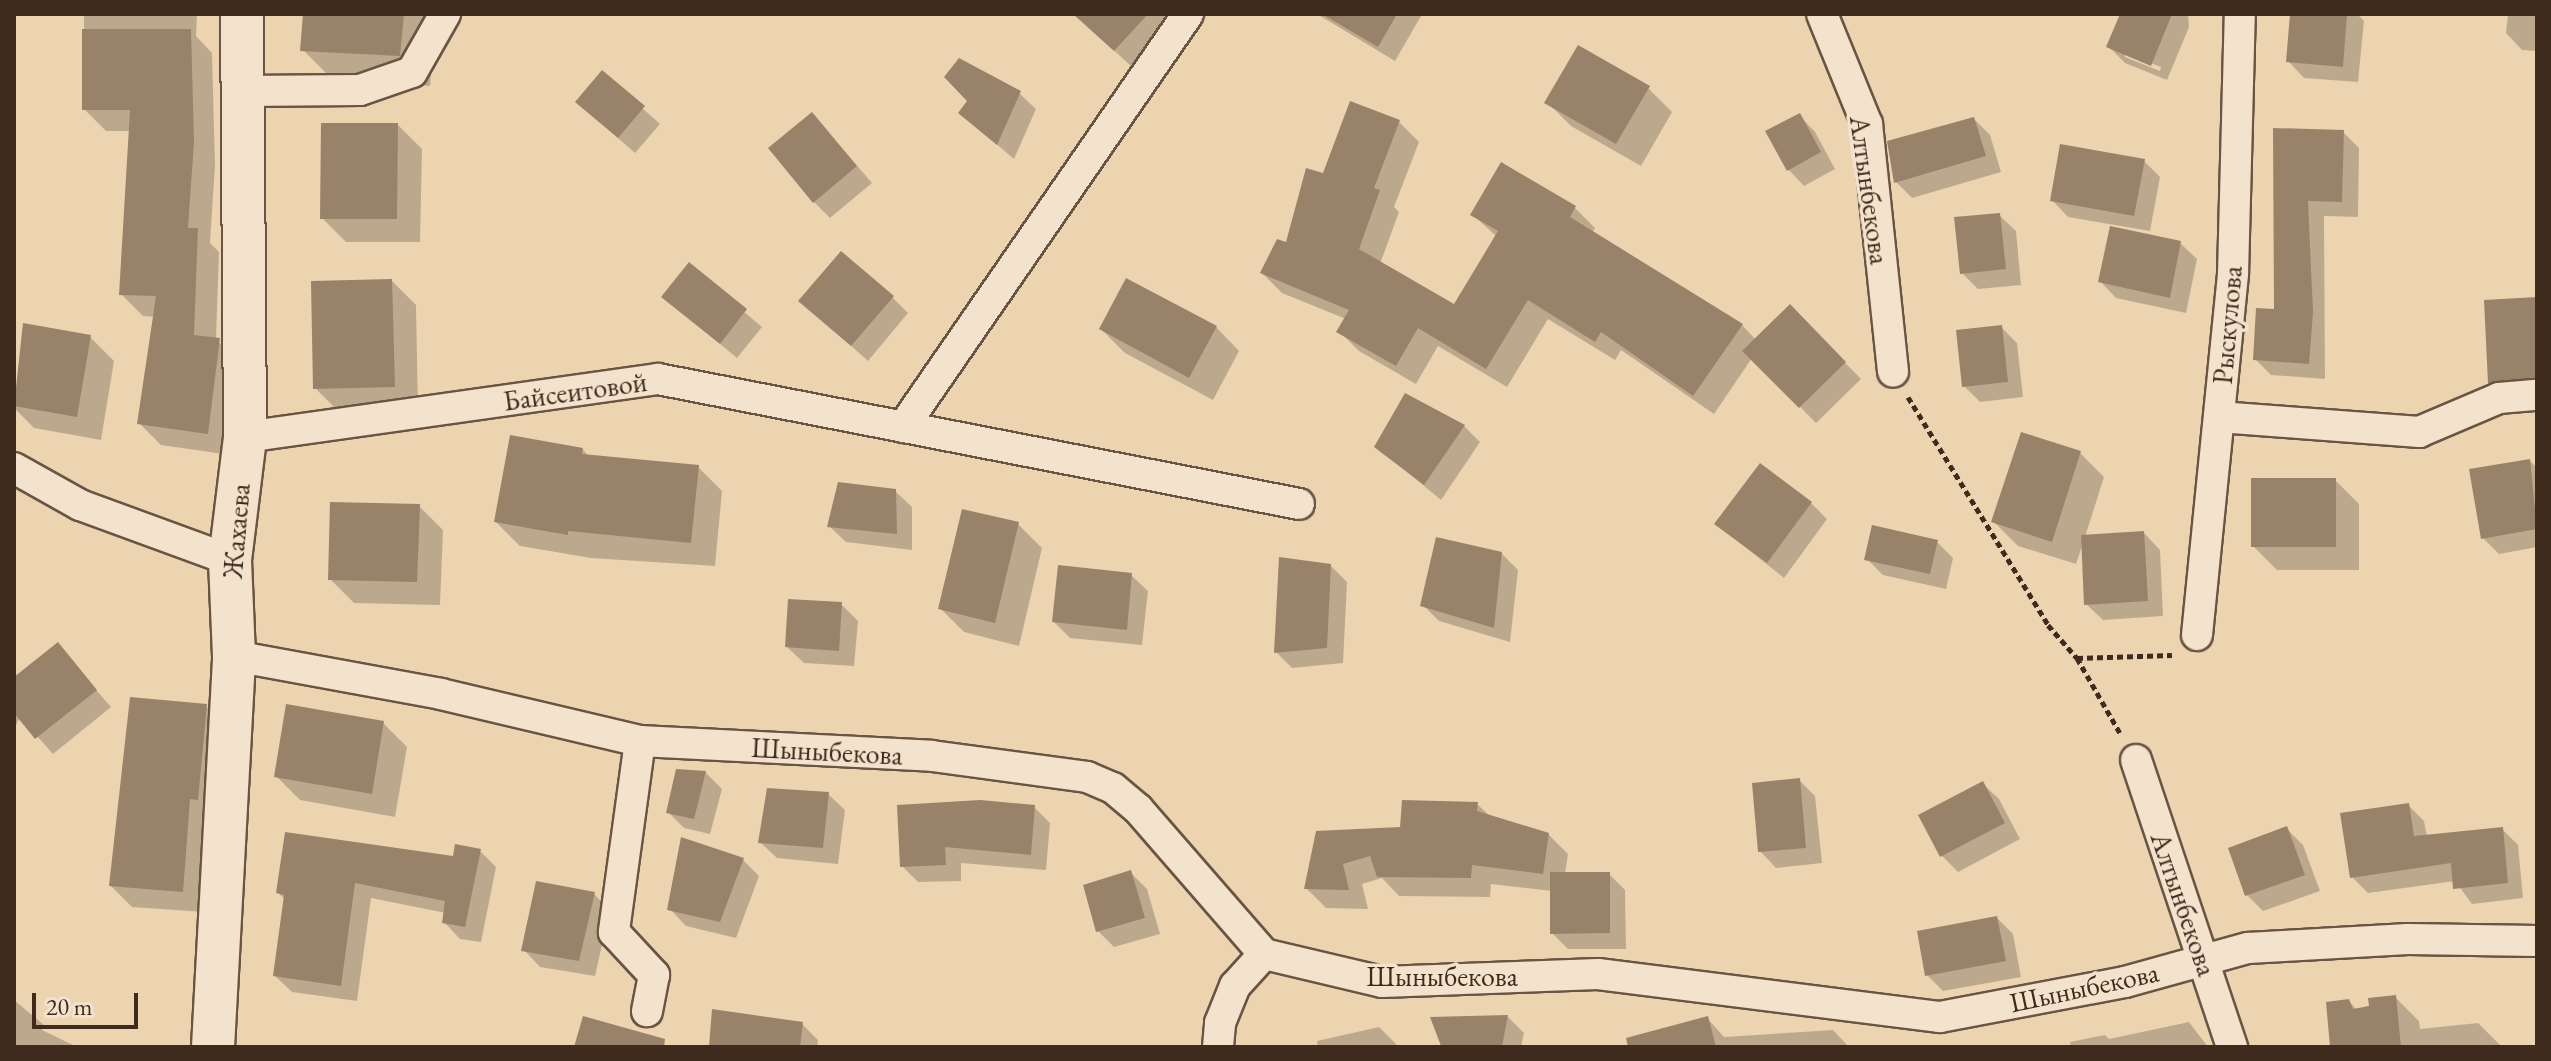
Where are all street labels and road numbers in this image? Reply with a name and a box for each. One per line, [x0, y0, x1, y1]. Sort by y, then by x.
street label: Алтынбекова [1843, 113, 1897, 267]
street label: Рыскулова [2205, 264, 2249, 386]
street label: Байсеитовой [501, 364, 649, 418]
street label: Жахаева [215, 482, 257, 580]
street label: Шыныбекова [750, 730, 904, 772]
street label: Алтынбекова [2144, 828, 2224, 980]
street label: Шыныбекова [2006, 955, 2162, 1019]
street label: Шыныбекова [1366, 959, 1518, 993]

